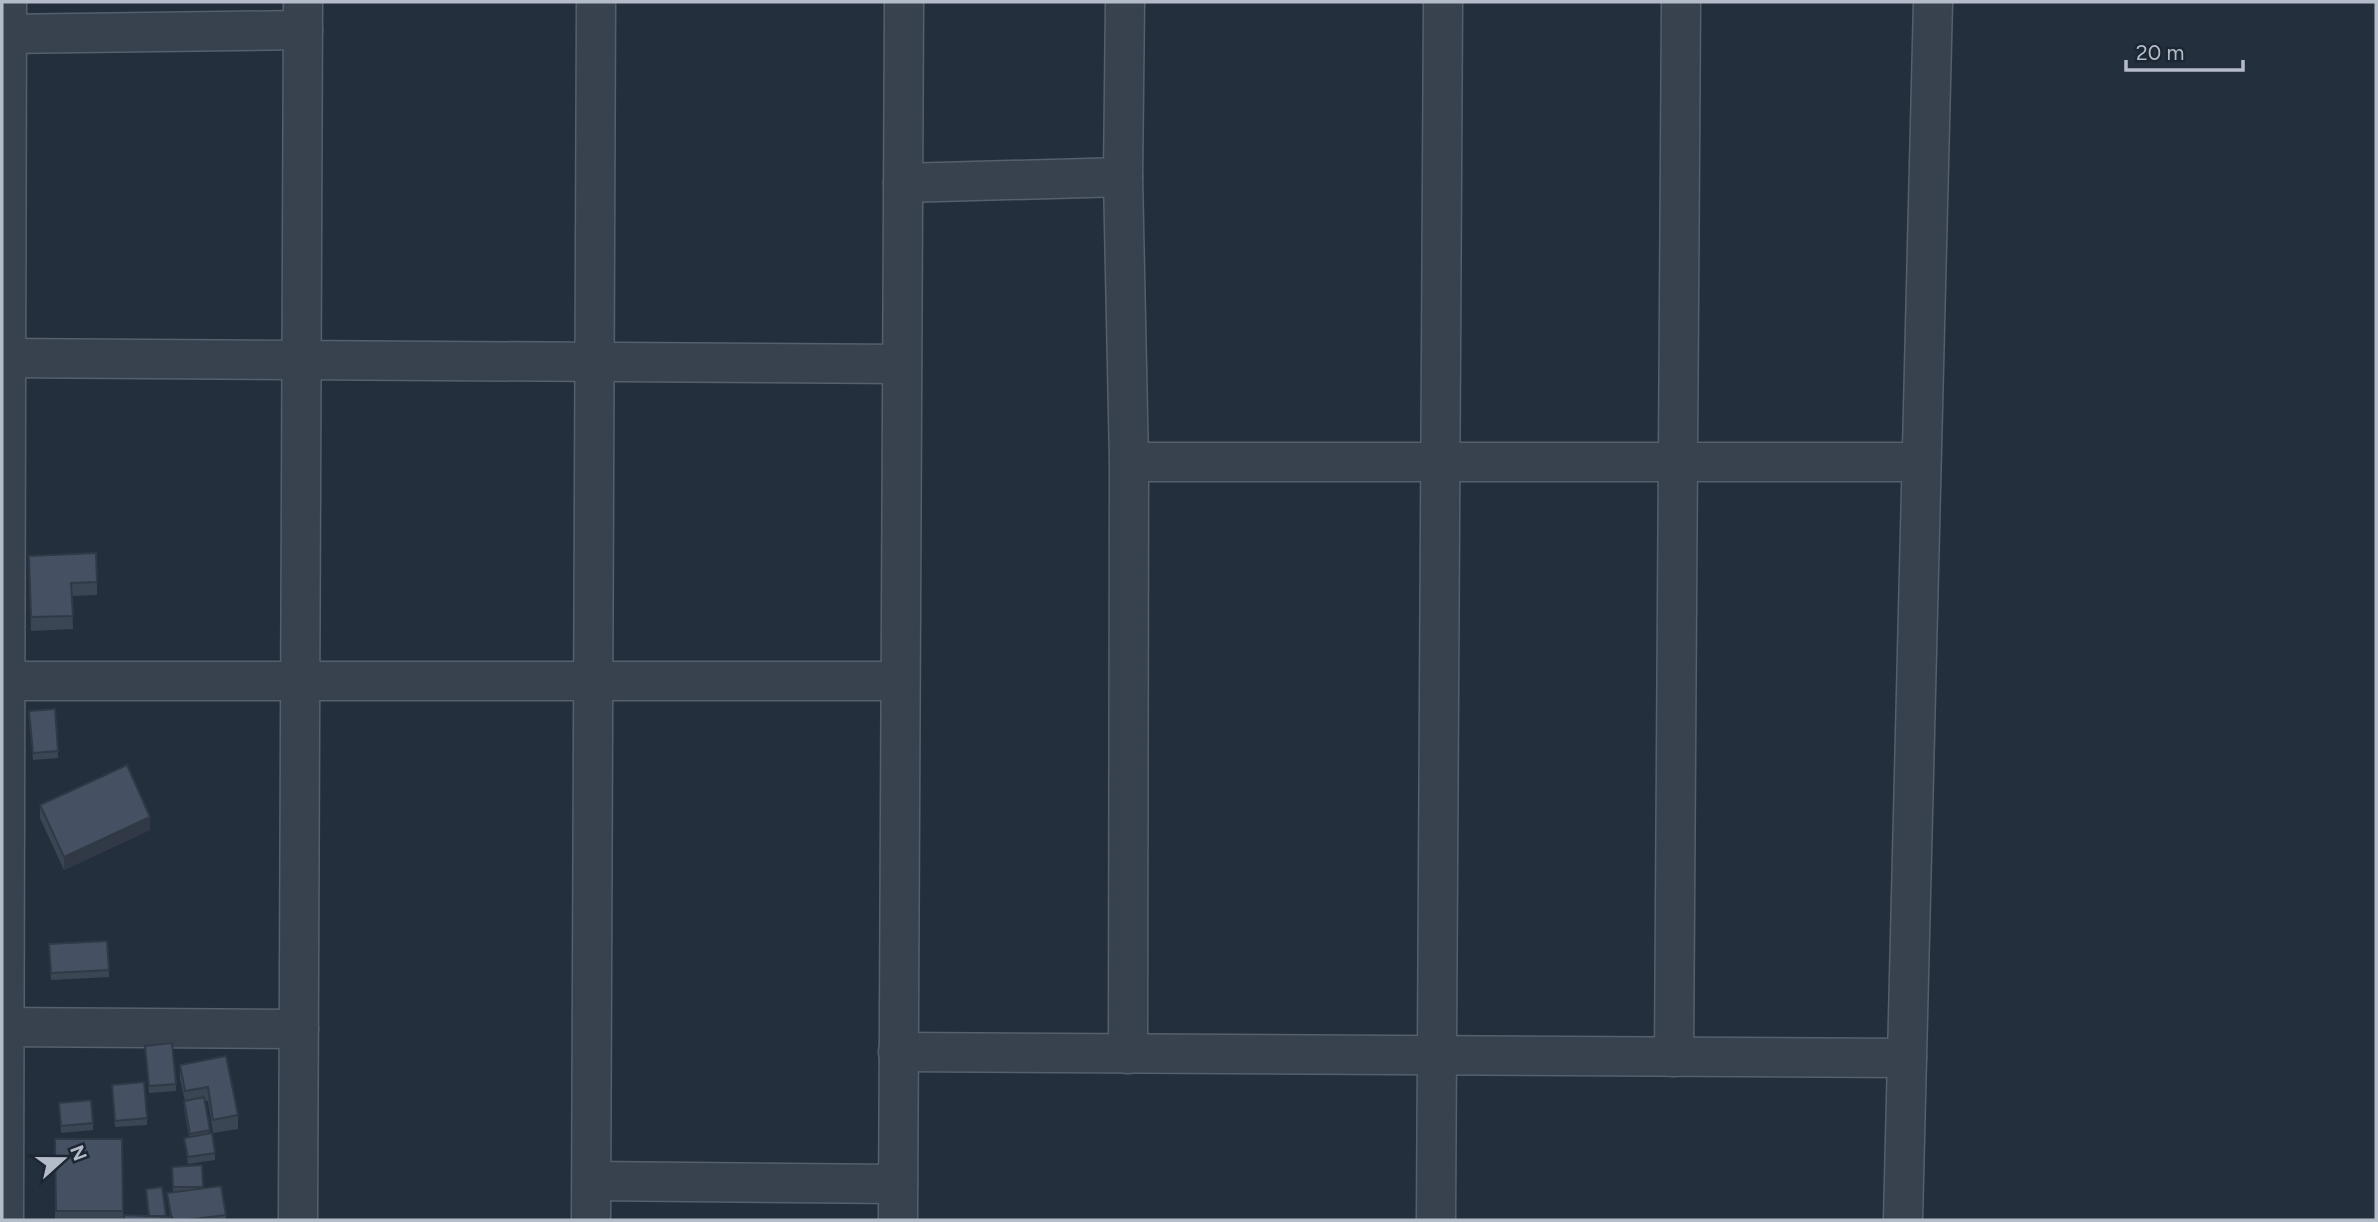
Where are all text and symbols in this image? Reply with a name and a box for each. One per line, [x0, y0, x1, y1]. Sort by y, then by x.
scale bar [2126, 28, 2243, 72]
text: 20 m [2136, 40, 2184, 65]
north arrow [28, 1124, 98, 1194]
text: N [65, 1142, 92, 1164]

